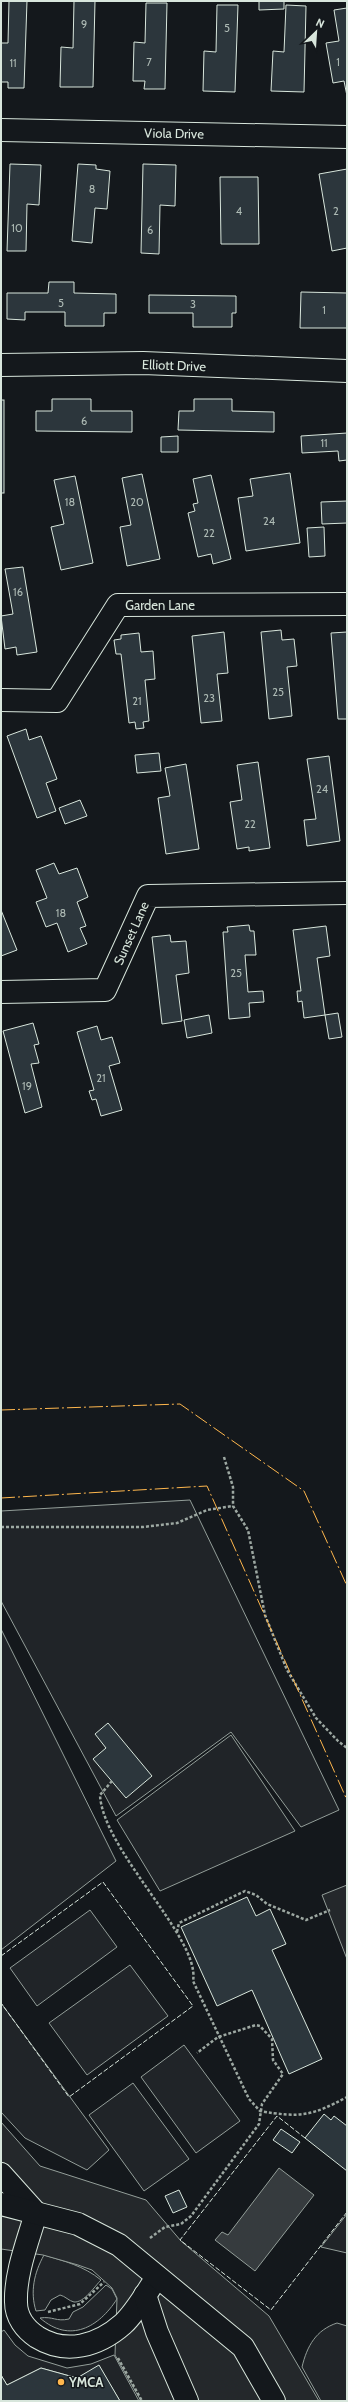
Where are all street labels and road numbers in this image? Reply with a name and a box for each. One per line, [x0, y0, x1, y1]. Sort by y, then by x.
street label: Viola Drive [144, 124, 204, 142]
street label: Elliott Drive [142, 356, 207, 374]
street label: Garden Lane [125, 597, 195, 613]
street label: Sunset Lane [110, 899, 152, 967]

